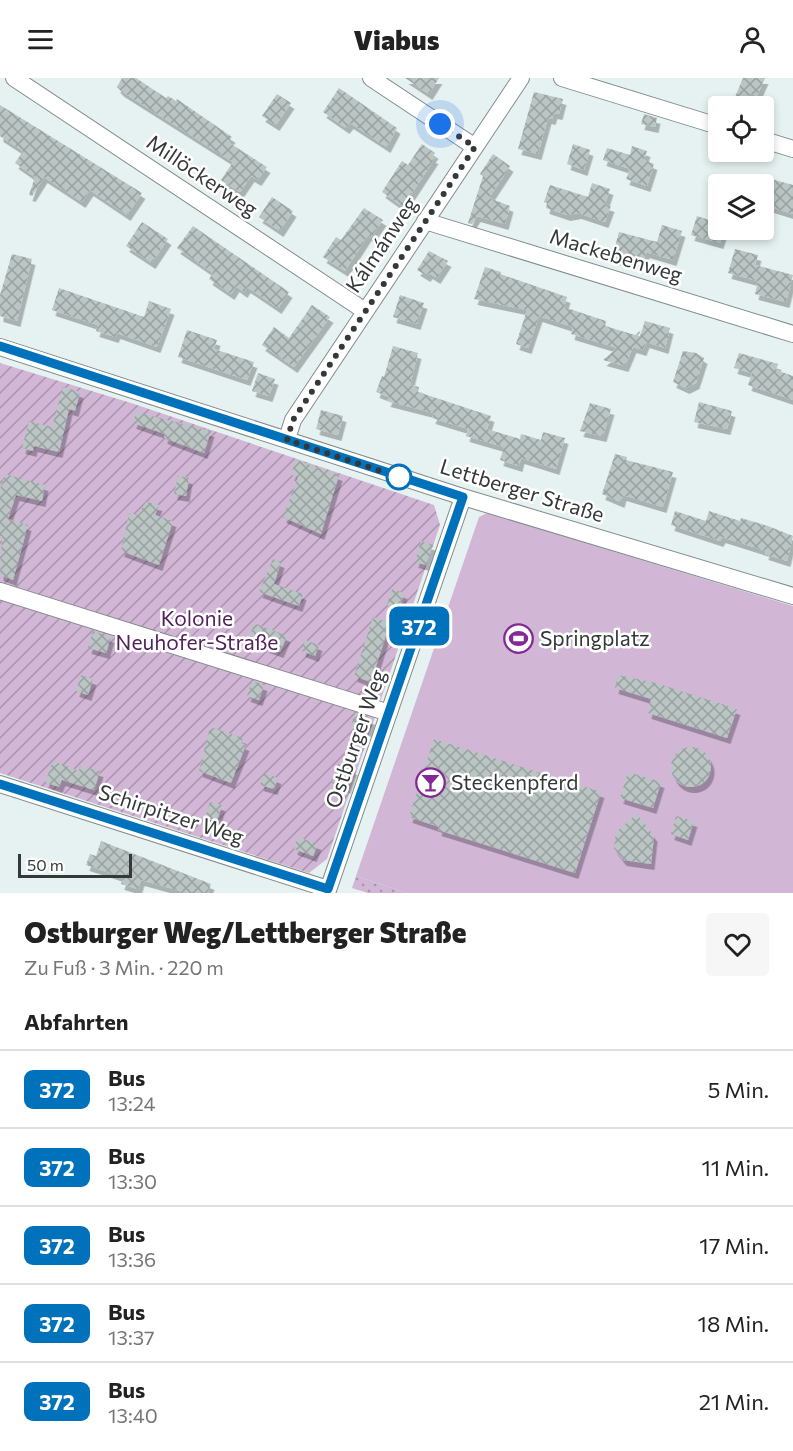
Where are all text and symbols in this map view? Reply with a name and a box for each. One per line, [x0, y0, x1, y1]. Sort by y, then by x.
icon: menu [24, 23, 57, 56]
text: Viabus [354, 23, 439, 56]
icon: person [736, 23, 769, 56]
map controls [708, 96, 774, 240]
button: locate [708, 96, 774, 162]
your location [425, 109, 455, 139]
street label: Millöckerweg [143, 129, 263, 221]
button: layers [708, 174, 774, 240]
street label: Kálmánweg [340, 191, 422, 297]
street label: Mackebenweg [547, 223, 686, 287]
street label: Lettberger Straße [437, 453, 608, 526]
unlabelled marker [386, 464, 412, 490]
park label: Kolonie Neuhofer-Straße [116, 605, 278, 654]
line badge: 372 [384, 606, 454, 646]
text: 372 [401, 614, 437, 639]
sports icon: Springplatz [503, 623, 535, 655]
place label: Springplatz [540, 625, 650, 650]
street label: Ostburger Weg [319, 666, 390, 811]
bar icon: Steckenpferd [414, 767, 446, 799]
place label: Steckenpferd [451, 769, 578, 794]
street label: Schirpitzer Weg [96, 778, 247, 849]
scale bar [18, 851, 132, 878]
text: 50 m [27, 855, 64, 874]
button: heart [706, 913, 769, 976]
text: Ostburger Weg/Lettberger Straße [24, 915, 467, 949]
text: Zu Fuß · 3 Min. · 220 m [24, 955, 224, 979]
text: Abfahrten [24, 1008, 128, 1035]
text: Bus [108, 1064, 145, 1091]
text: 5 Min. [708, 1076, 769, 1103]
text: 372 [39, 1077, 75, 1102]
text: 13:24 [108, 1091, 155, 1115]
text: Bus [108, 1142, 145, 1169]
text: 11 Min. [701, 1154, 769, 1181]
text: 372 [39, 1155, 75, 1180]
text: 13:30 [108, 1169, 157, 1193]
text: Bus [108, 1220, 145, 1247]
text: 17 Min. [699, 1232, 769, 1259]
text: 372 [39, 1233, 75, 1258]
text: 13:36 [108, 1247, 156, 1271]
text: Bus [108, 1298, 145, 1325]
text: 18 Min. [698, 1310, 769, 1337]
text: 372 [39, 1311, 75, 1336]
text: 13:37 [108, 1325, 155, 1349]
text: Bus [108, 1376, 145, 1403]
text: 21 Min. [699, 1388, 769, 1415]
text: 372 [39, 1389, 75, 1414]
text: 13:40 [108, 1403, 158, 1427]

